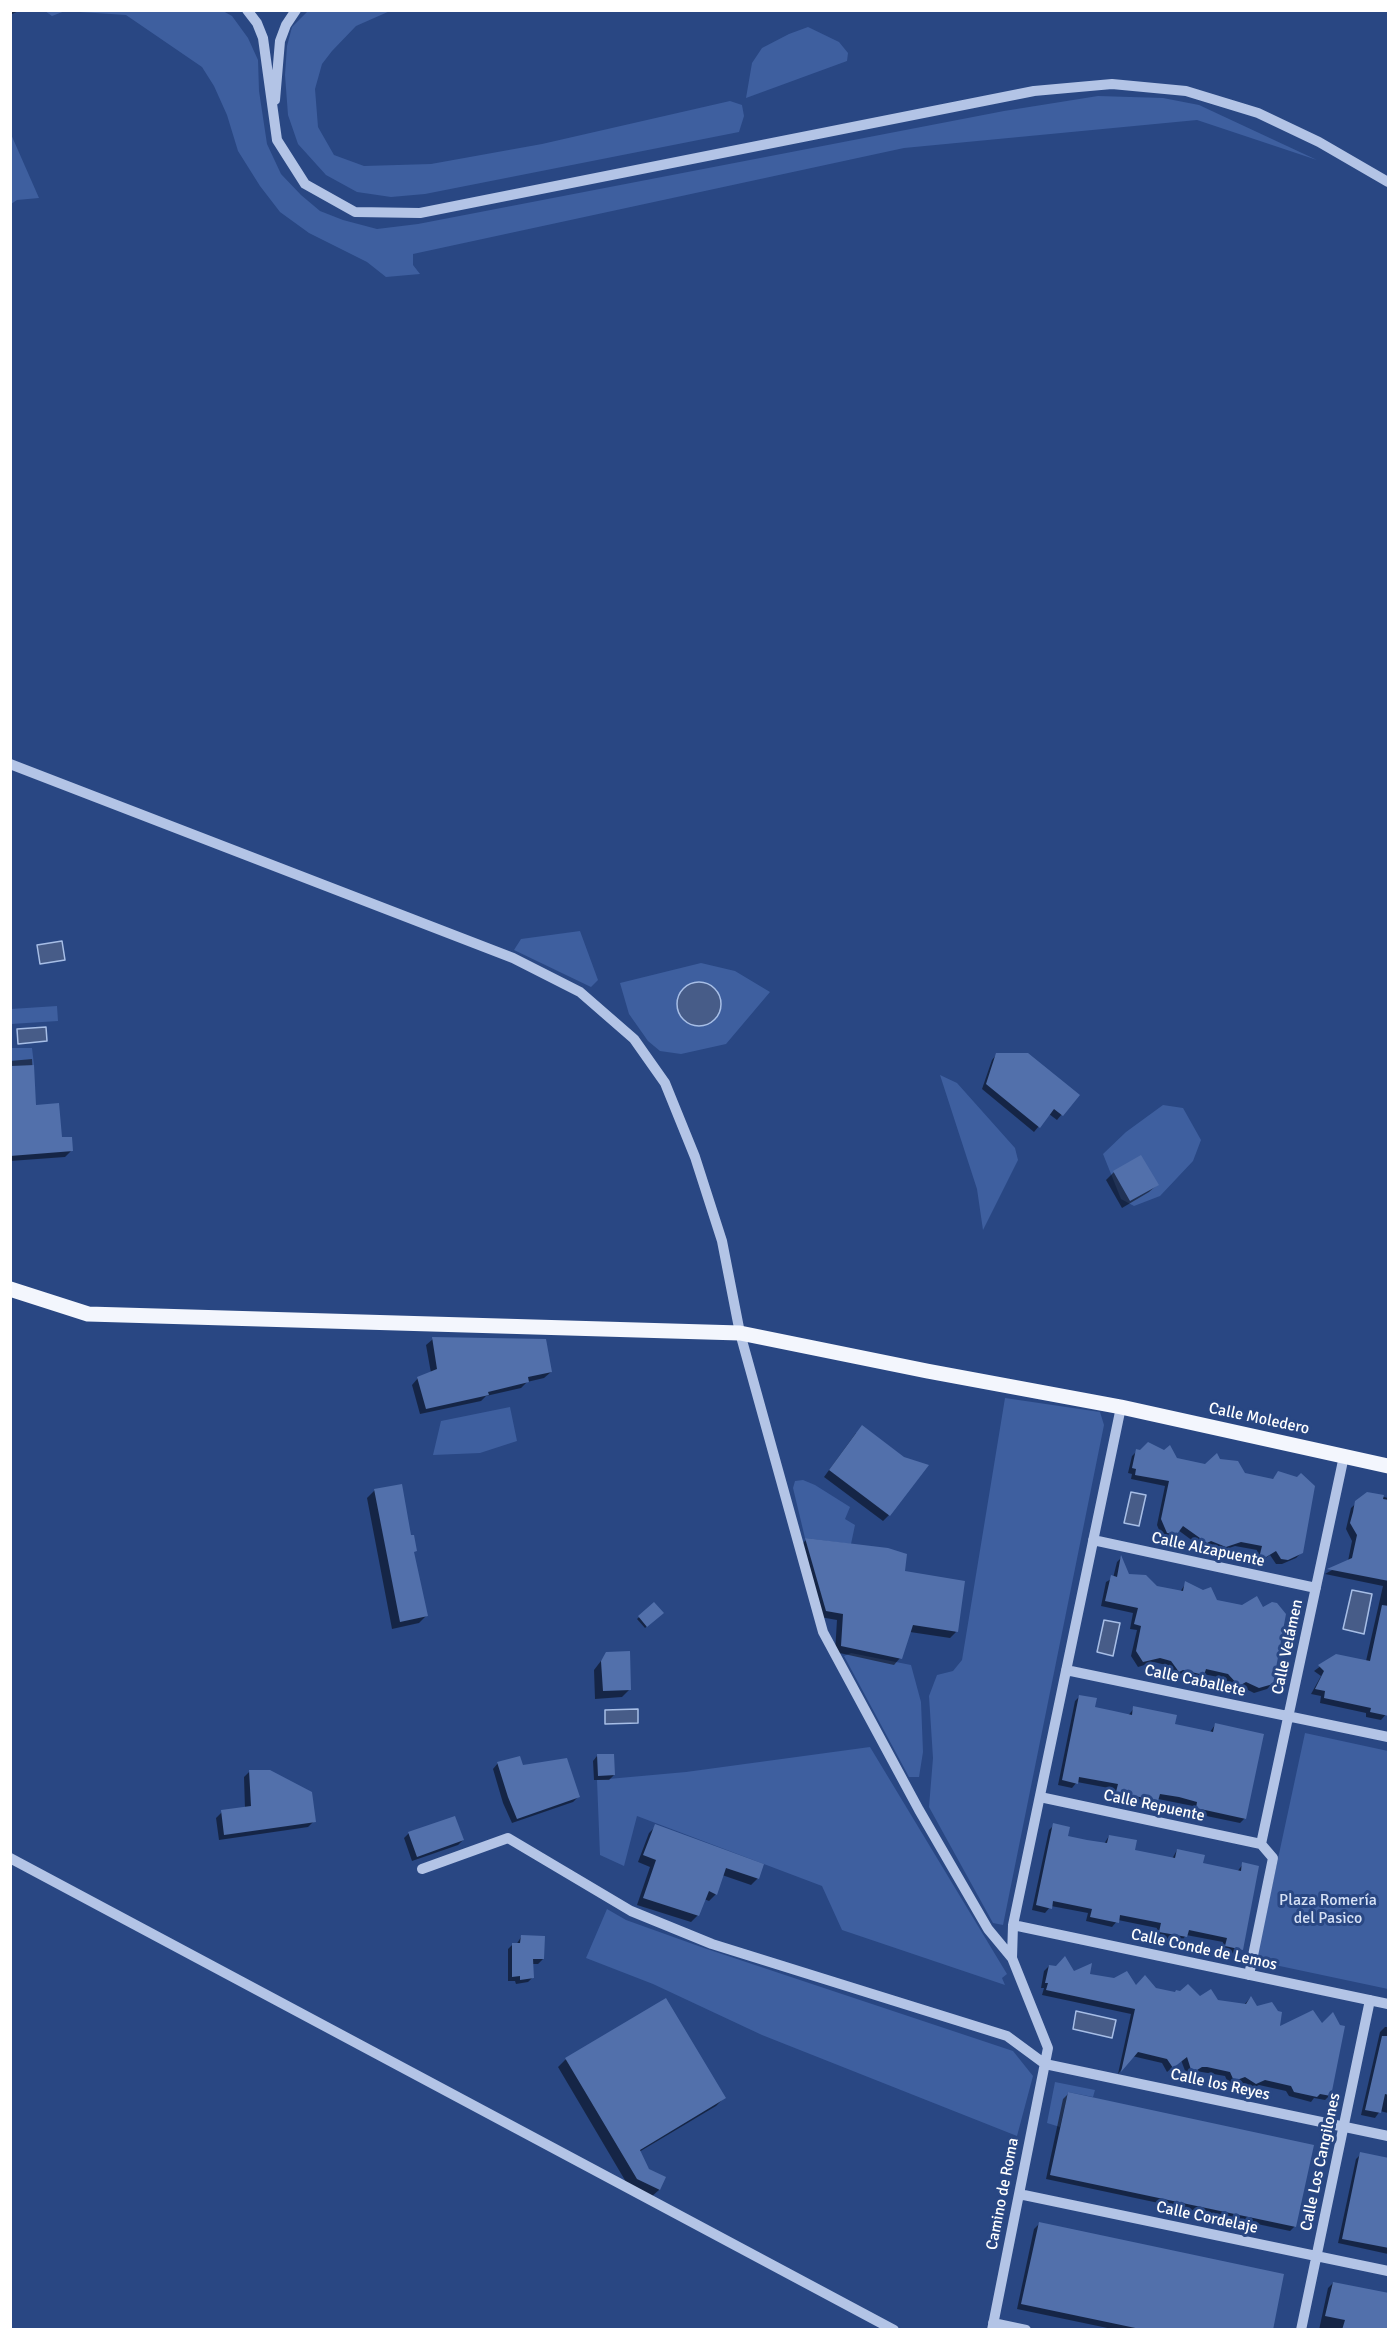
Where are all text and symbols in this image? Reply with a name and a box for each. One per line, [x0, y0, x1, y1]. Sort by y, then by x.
street label: Calle Moledero [1207, 1399, 1311, 1439]
street label: Calle Alzapuente [1150, 1529, 1266, 1571]
street label: Calle Velámen [1269, 1598, 1307, 1696]
street label: Calle Caballete [1143, 1661, 1247, 1701]
street label: Calle Repuente [1102, 1786, 1206, 1826]
park label: Plaza Romería del Pasico [1279, 1891, 1377, 1929]
street label: Calle Conde de Lemos [1129, 1925, 1279, 1975]
street label: Calle los Reyes [1169, 2065, 1271, 2105]
street label: Calle Los Cangilones [1297, 2091, 1345, 2233]
street label: Camino de Roma [983, 2136, 1023, 2252]
street label: Calle Cordelaje [1154, 2198, 1260, 2238]

